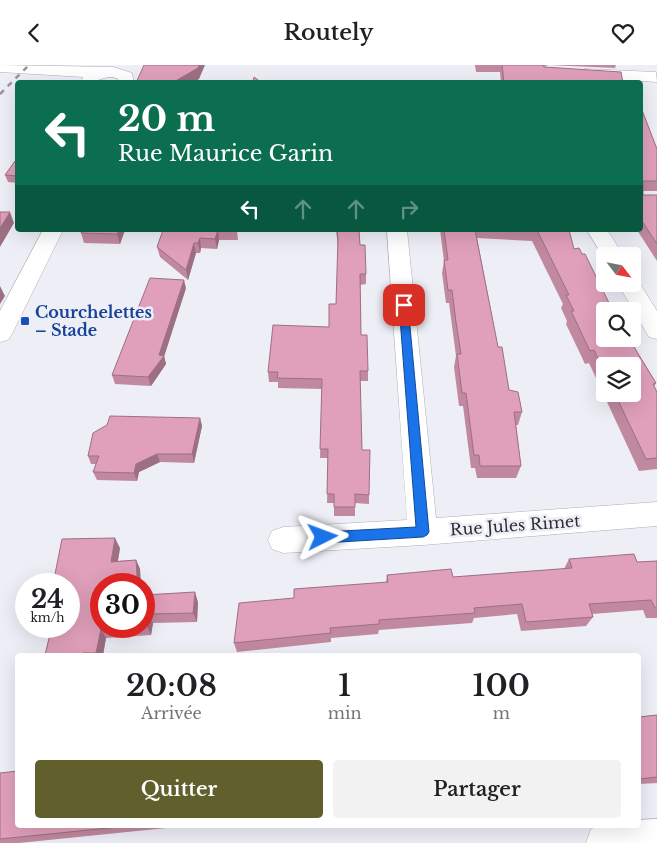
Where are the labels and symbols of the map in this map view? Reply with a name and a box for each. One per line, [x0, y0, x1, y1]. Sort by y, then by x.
north arrow [596, 247, 641, 293]
pin [383, 284, 425, 326]
place label: Courchelettes – Stade [35, 302, 152, 340]
marker: Courchelettes – Stade [19, 315, 31, 327]
position arrow [296, 510, 348, 562]
street label: Rue Jules Rimet [449, 510, 581, 540]
speed limit sign: 30 [90, 573, 155, 638]

